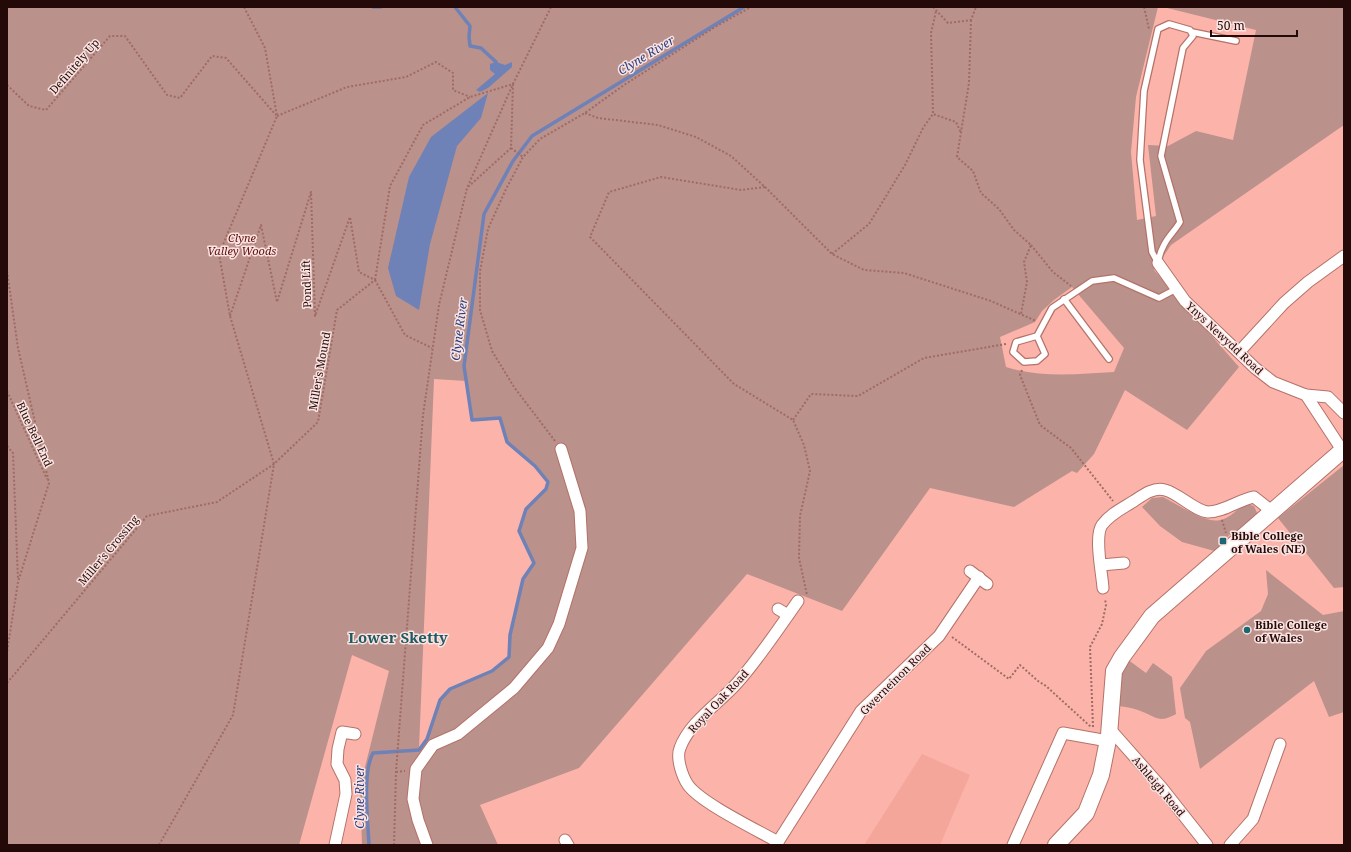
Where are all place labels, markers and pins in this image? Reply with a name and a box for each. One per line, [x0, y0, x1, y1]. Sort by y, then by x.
place label: Bible College of Wales (NE) [1231, 528, 1306, 556]
marker: Bible College of Wales (NE) [1218, 536, 1228, 546]
place label: Bible College of Wales [1255, 617, 1327, 645]
marker: Bible College of Wales [1242, 625, 1252, 635]

